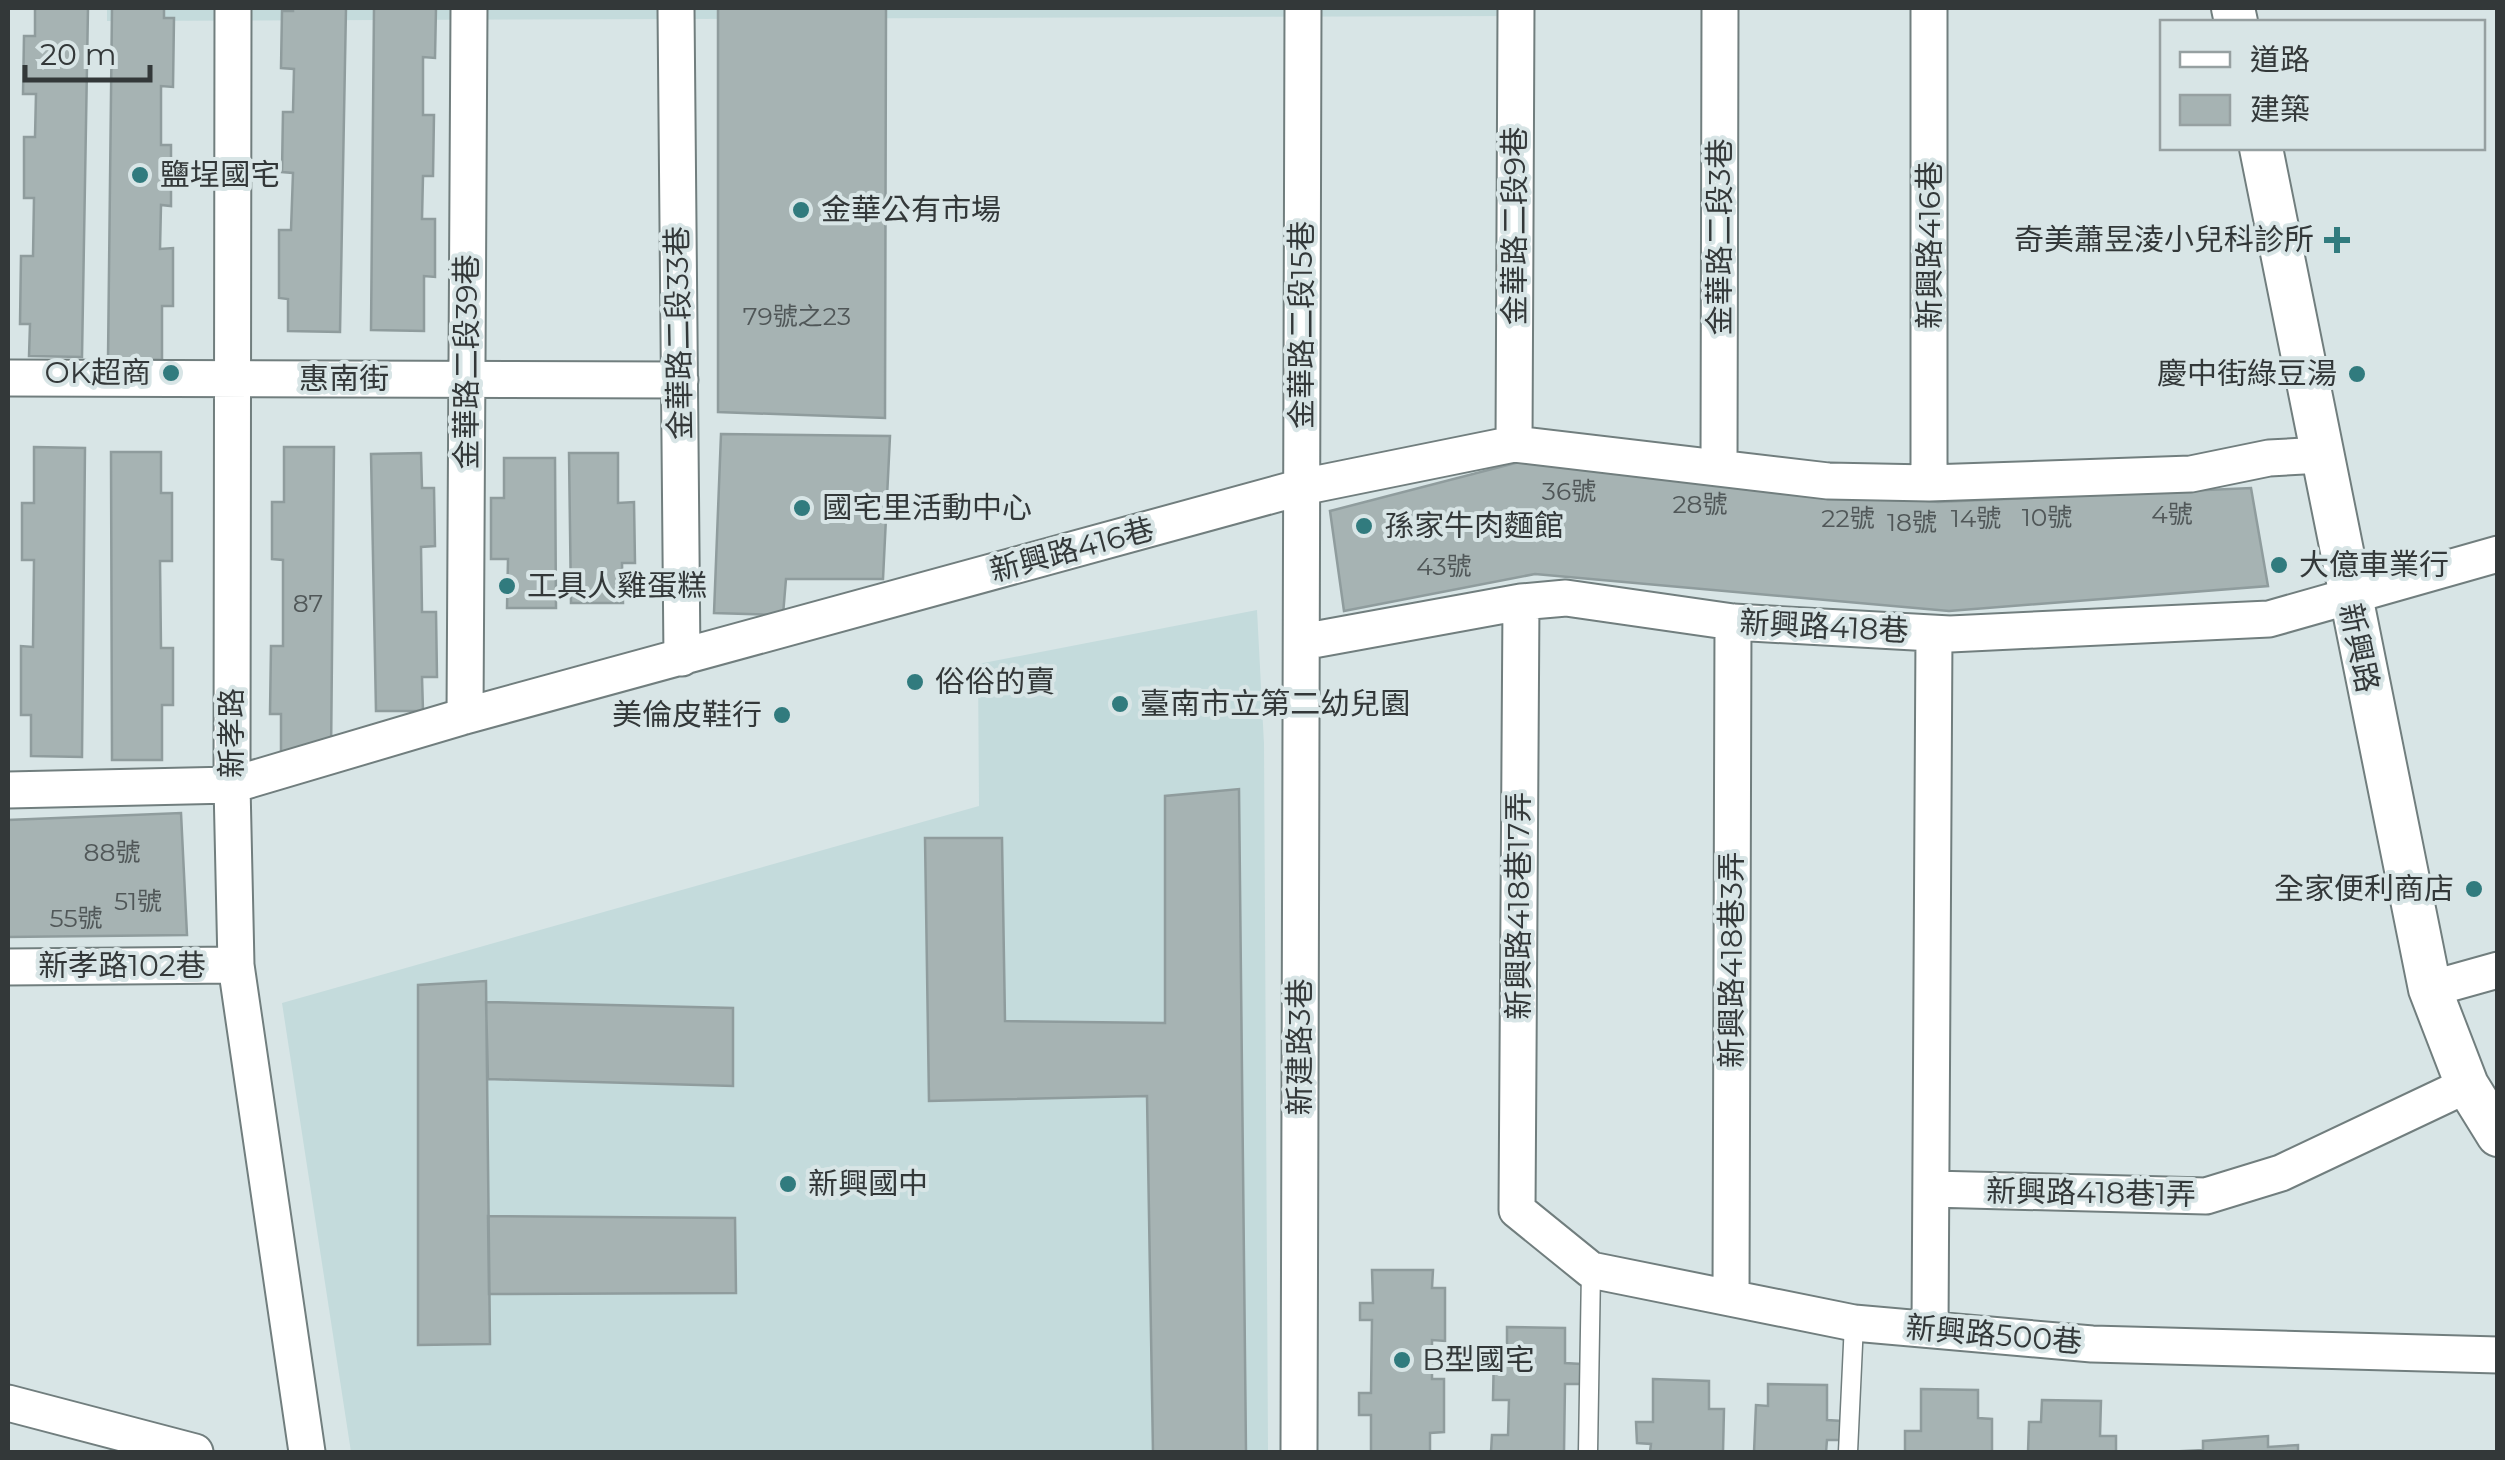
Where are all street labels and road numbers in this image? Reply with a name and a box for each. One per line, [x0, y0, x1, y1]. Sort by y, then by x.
street label: 金華路二段9巷 [1496, 127, 1533, 325]
street label: 金華路二段3巷 [1701, 139, 1738, 335]
street label: 新興路416巷 [1911, 161, 1948, 329]
street label: 金華路二段15巷 [1283, 221, 1320, 429]
street label: 金華路二段33巷 [658, 226, 699, 440]
street label: 金華路二段39巷 [448, 254, 485, 470]
street label: 惠南街 [299, 360, 389, 397]
street label: 新興路416巷 [986, 510, 1158, 589]
street label: 新興路 [2332, 600, 2387, 696]
street label: 新興路418巷 [1739, 604, 1909, 649]
street label: 新孝路 [213, 688, 250, 778]
street label: 新興路418巷17弄 [1500, 792, 1537, 1020]
street label: 新興路418巷3弄 [1713, 852, 1750, 1068]
street label: 新孝路102巷 [38, 947, 206, 984]
street label: 新建路3巷 [1281, 979, 1318, 1115]
street label: 新興路418巷1弄 [1986, 1172, 2196, 1213]
street label: 新興路500巷 [1904, 1308, 2084, 1361]

